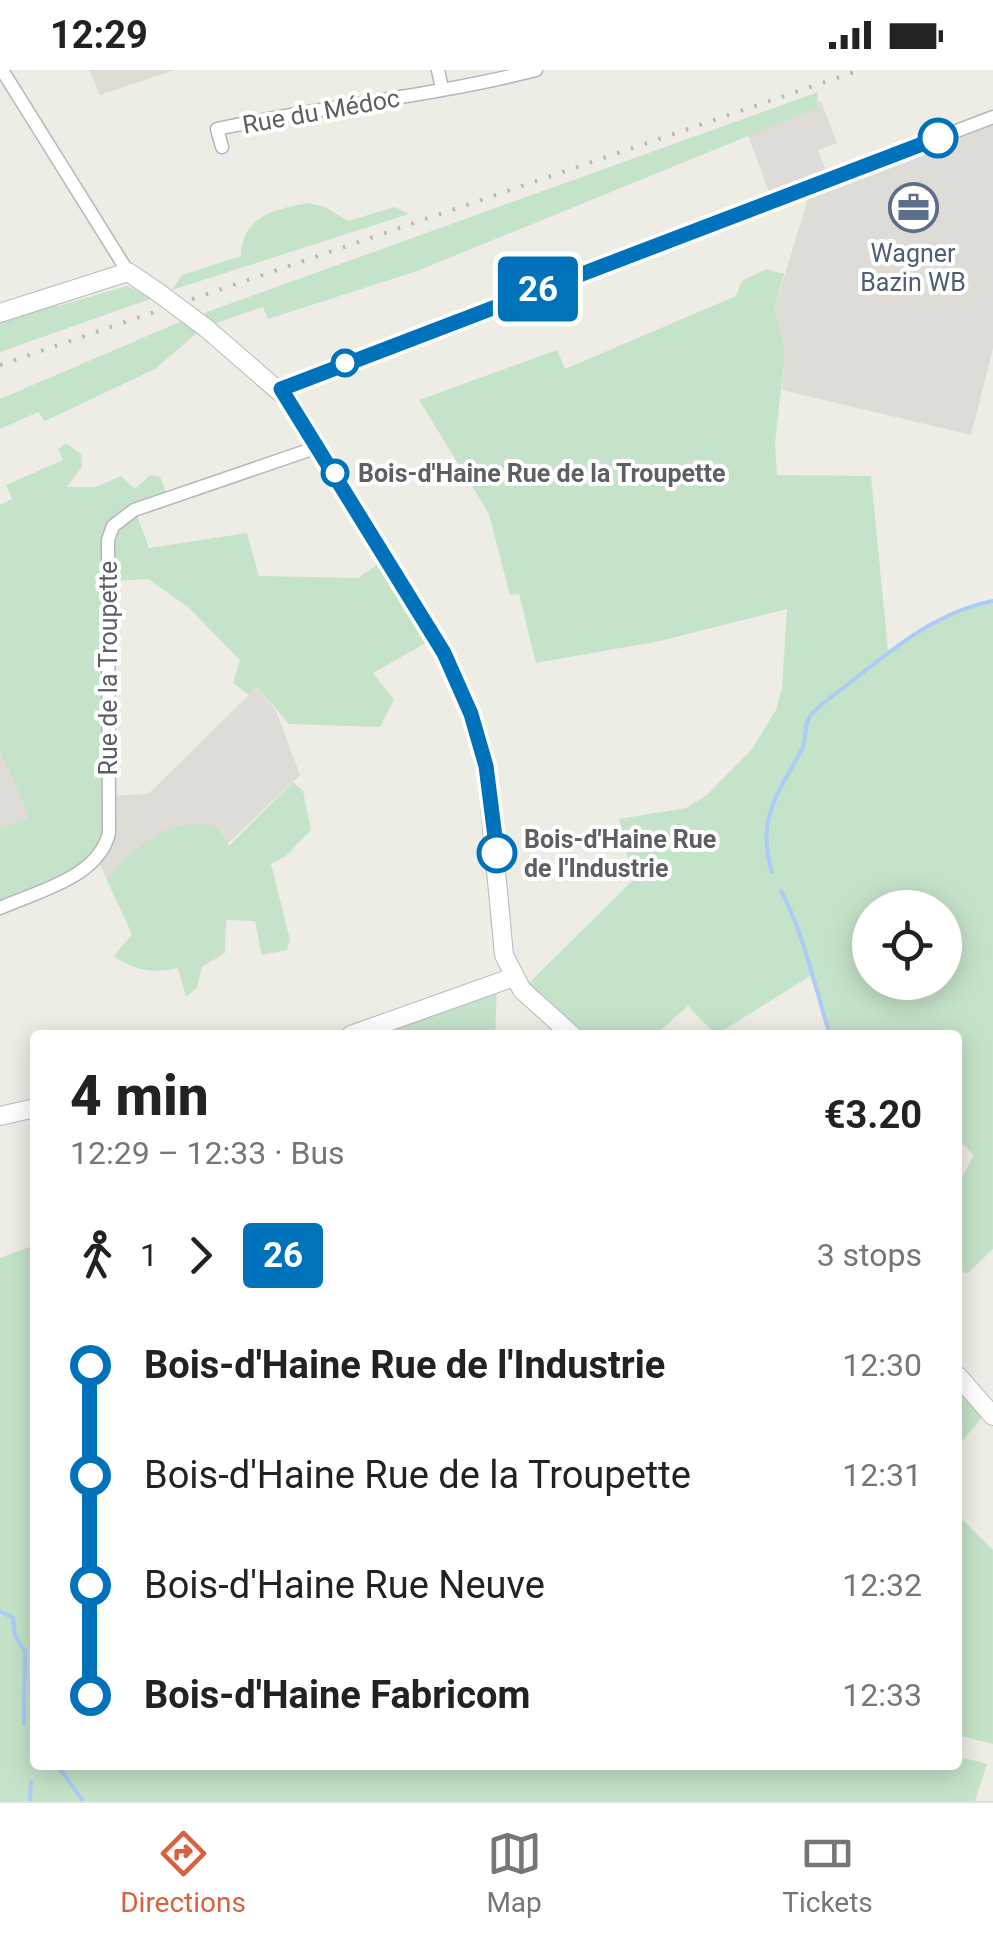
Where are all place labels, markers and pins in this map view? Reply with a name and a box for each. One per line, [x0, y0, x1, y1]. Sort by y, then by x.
unlabelled marker [919, 119, 957, 157]
office icon: Wagner Bazin WB [887, 181, 939, 233]
place label: Wagner Bazin WB [860, 239, 966, 297]
unlabelled marker [332, 350, 358, 376]
place label: Bois-d'Haine Rue de la Troupette [358, 459, 725, 488]
marker: Bois-d'Haine Rue de la Troupette [322, 460, 348, 486]
place label: Bois-d'Haine Rue de l'Industrie [524, 825, 716, 883]
marker: Bois-d'Haine Rue de l'Industrie [478, 834, 516, 872]

